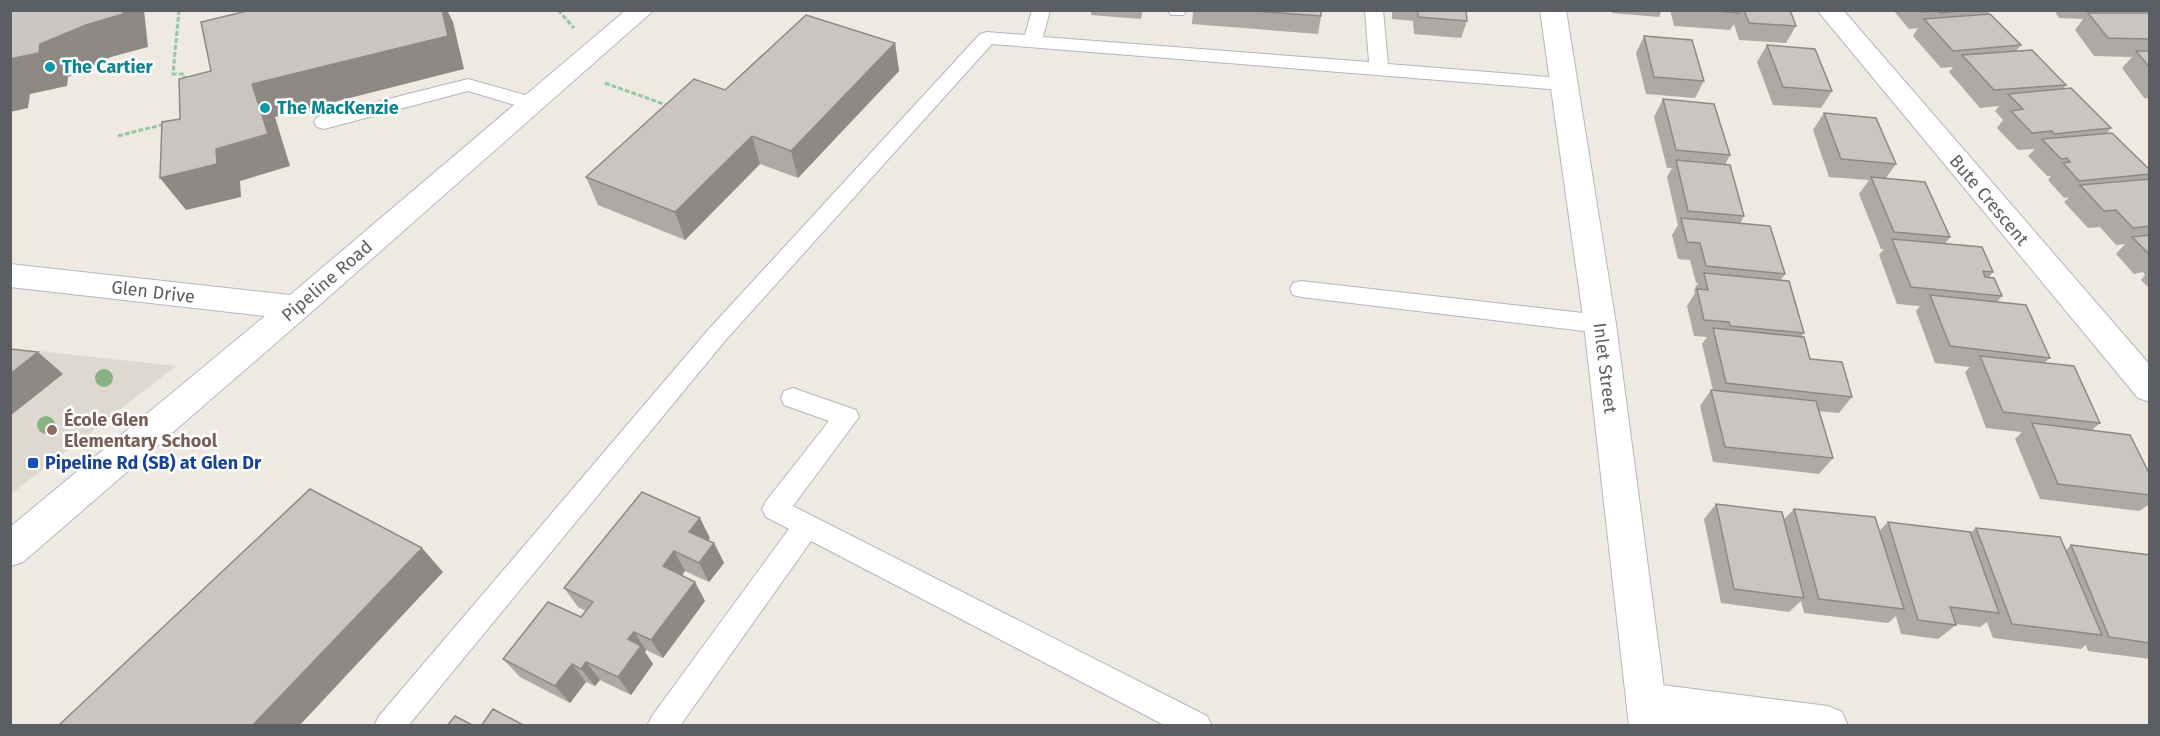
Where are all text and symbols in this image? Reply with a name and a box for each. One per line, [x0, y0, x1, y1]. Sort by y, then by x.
place label: The Cartier [62, 56, 154, 78]
marker: The Cartier [43, 60, 57, 74]
place label: The MacKenzie [277, 97, 399, 119]
marker: The MacKenzie [258, 101, 272, 115]
street label: Bute Crescent [1945, 150, 2034, 250]
street label: Pipeline Road [277, 236, 377, 326]
street label: Glen Drive [110, 276, 196, 308]
street label: Inlet Street [1589, 322, 1622, 415]
place label: École Glen Elementary School [64, 408, 218, 452]
marker: École Glen Elementary School [45, 423, 59, 437]
place label: Pipeline Rd (SB) at Glen Dr [45, 452, 262, 474]
marker: Pipeline Rd (SB) at Glen Dr [26, 456, 40, 470]

